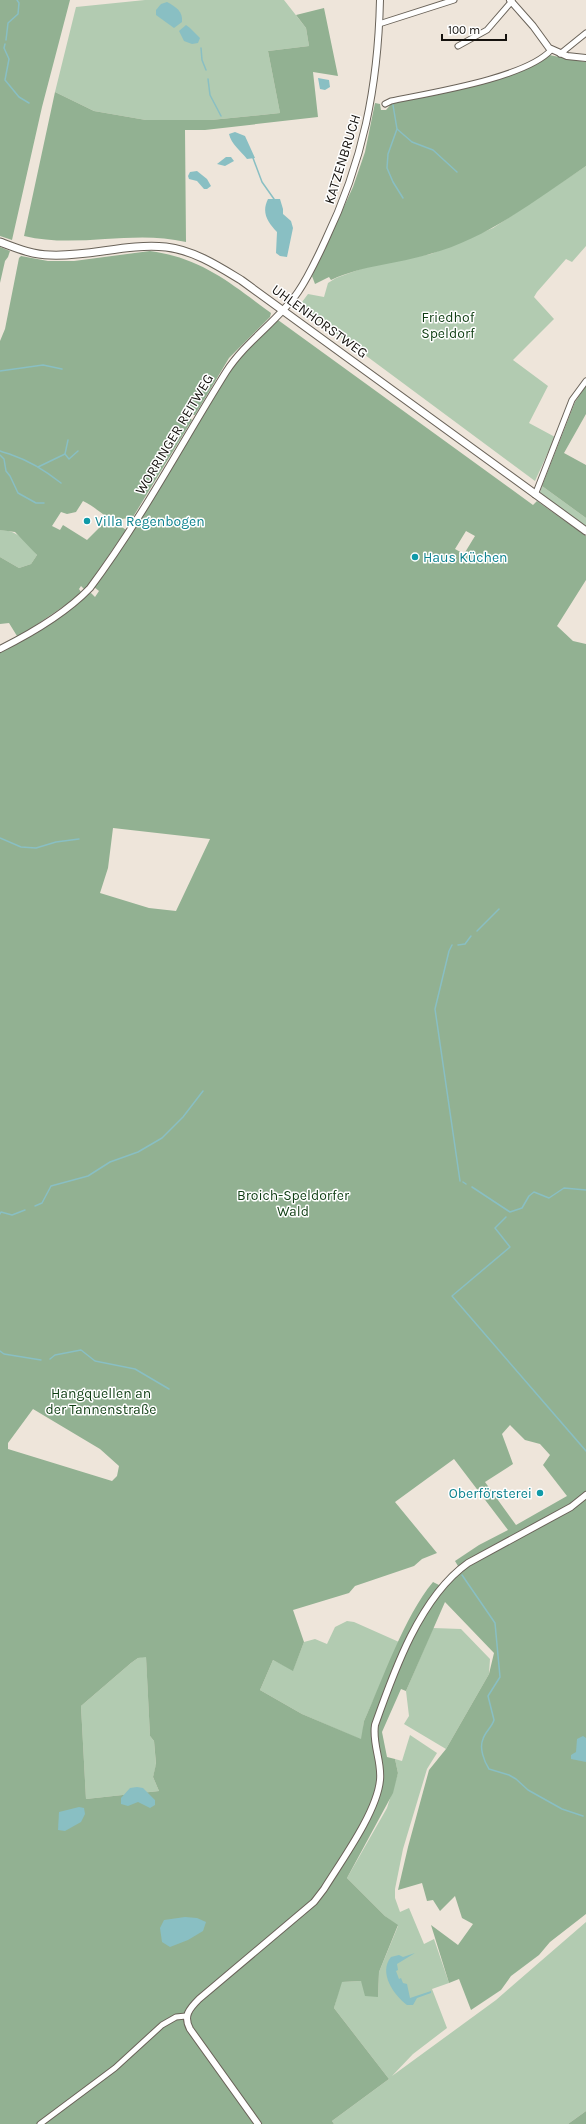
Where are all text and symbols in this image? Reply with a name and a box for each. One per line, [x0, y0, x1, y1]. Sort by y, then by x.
scale bar [442, 16, 506, 42]
text: 100 m [448, 23, 480, 37]
street label: KATZENBRUCH [321, 112, 364, 206]
street label: UHLENHORSTWEG [268, 281, 371, 362]
park label: Friedhof Speldorf [421, 309, 475, 342]
street label: WORRINGER REITWEG [132, 371, 217, 498]
place label: Villa Regenbogen [95, 513, 205, 530]
marker: Villa Regenbogen [82, 516, 92, 526]
place label: Haus Küchen [423, 549, 508, 566]
marker: Haus Küchen [410, 552, 420, 562]
park label: Broich-Speldorfer Wald [237, 1187, 350, 1220]
park label: Hangquellen an der Tannenstraße [45, 1385, 157, 1418]
place label: Oberförsterei [449, 1485, 532, 1502]
marker: Oberförsterei [535, 1488, 545, 1498]

